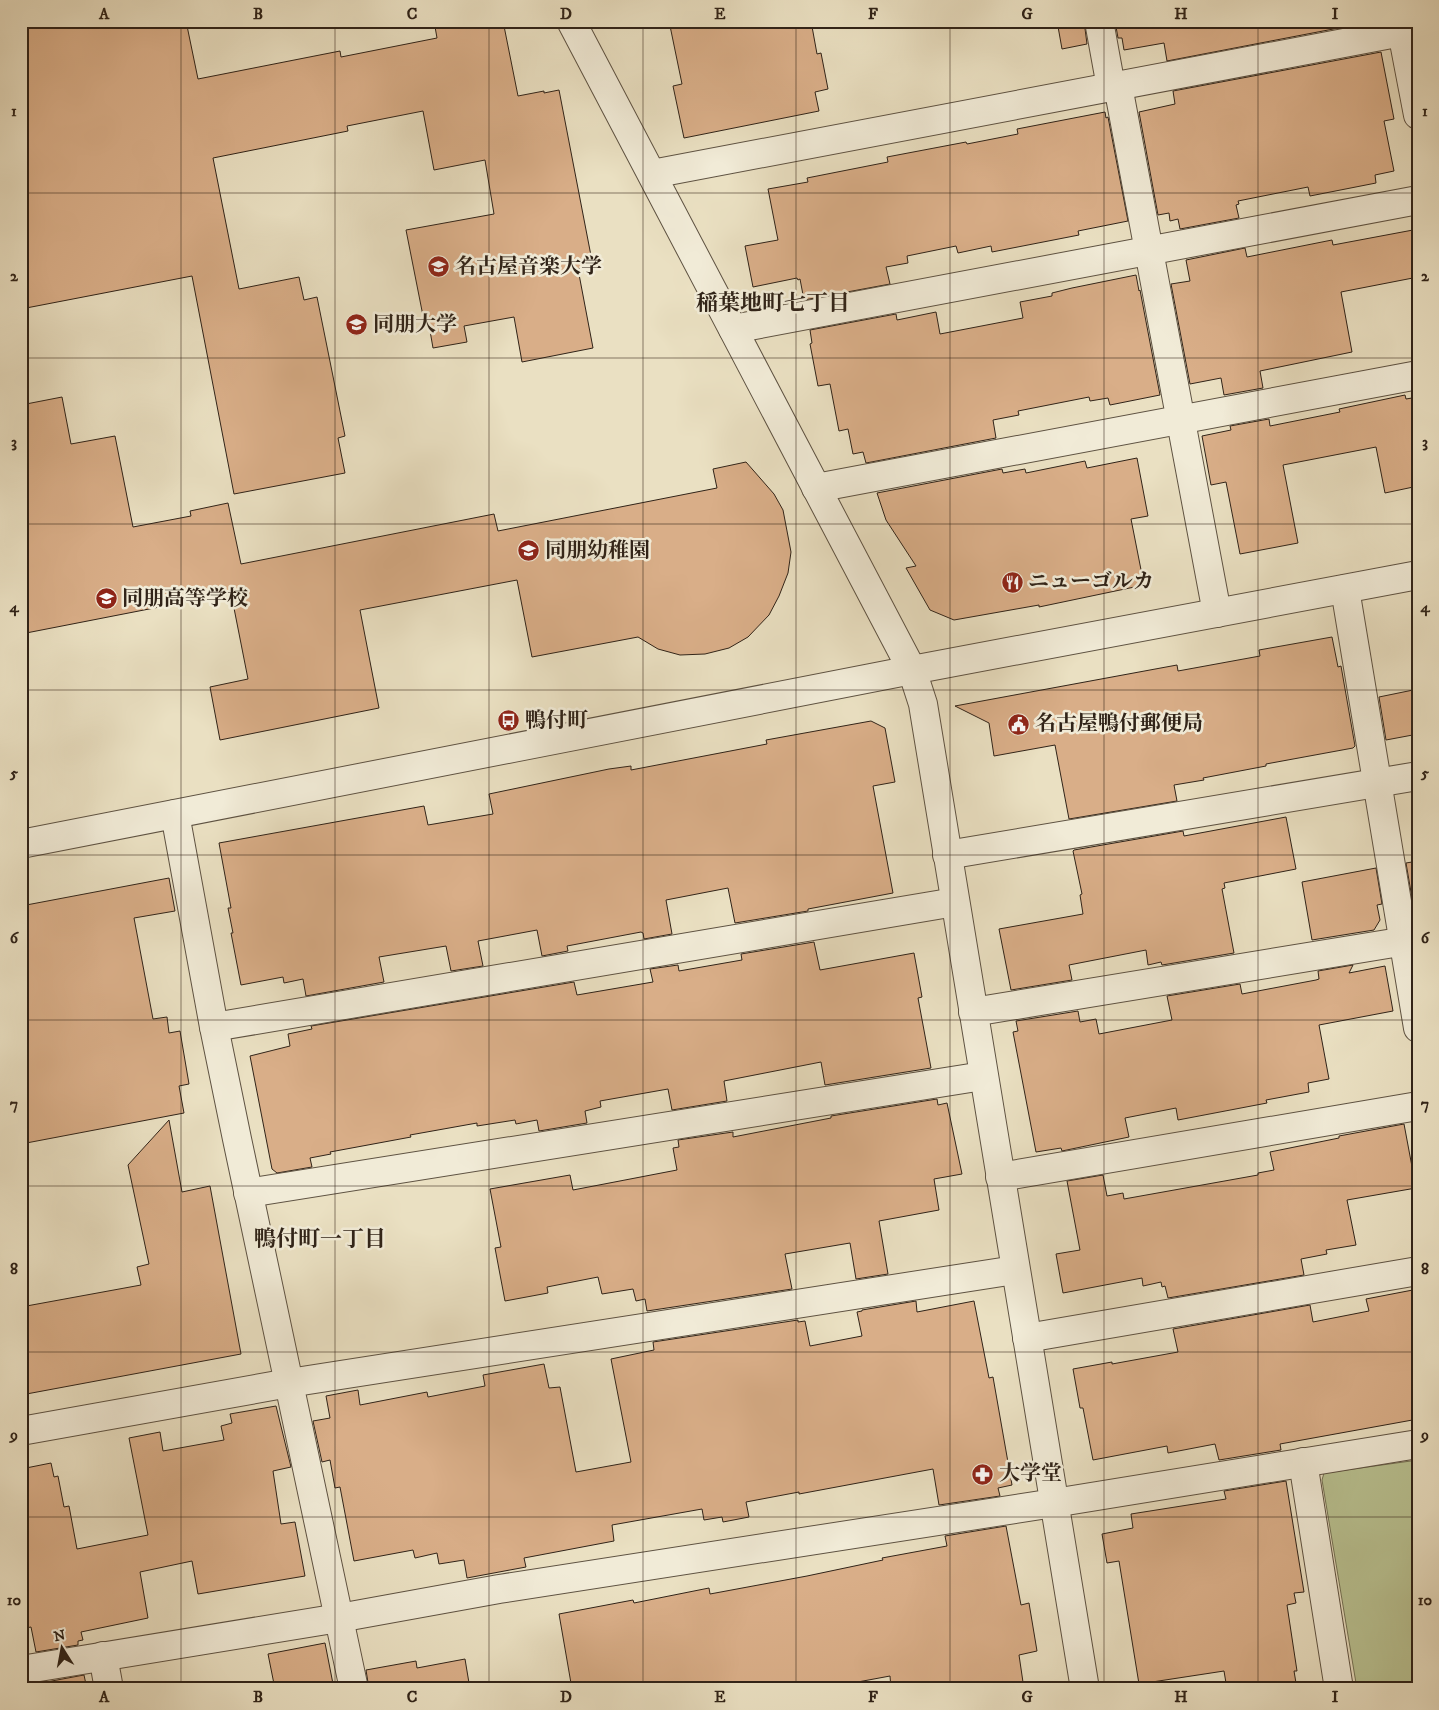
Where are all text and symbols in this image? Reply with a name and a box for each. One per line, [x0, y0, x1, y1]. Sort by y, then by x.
text: A [98, 4, 110, 24]
text: B [253, 4, 263, 24]
text: C [407, 4, 417, 24]
text: D [560, 4, 572, 24]
text: E [714, 4, 726, 24]
text: F [868, 4, 878, 24]
text: G [1021, 4, 1033, 24]
text: H [1174, 4, 1188, 24]
text: I [1332, 4, 1339, 24]
text: 1 [11, 101, 17, 121]
text: 1 [1422, 101, 1428, 121]
place label: 名古屋音楽大学 [455, 254, 602, 280]
school or university icon: 名古屋音楽大学 [427, 255, 451, 279]
text: 2 [10, 266, 19, 286]
text: 2 [1421, 266, 1430, 286]
district label: 稲葉地町七丁目 [696, 290, 850, 317]
place label: 同朋大学 [373, 312, 457, 338]
school or university icon: 同朋大学 [345, 313, 369, 337]
text: 3 [11, 432, 17, 452]
text: 3 [1422, 432, 1428, 452]
place label: 同朋幼稚園 [545, 538, 650, 564]
school or university icon: 同朋幼稚園 [517, 539, 541, 563]
place label: ニューゴルカ [1028, 569, 1154, 595]
restaurant icon: ニューゴルカ [1000, 570, 1024, 594]
place label: 同朋高等学校 [122, 586, 248, 612]
school or university icon: 同朋高等学校 [94, 587, 118, 611]
text: 4 [8, 597, 19, 617]
text: 4 [1419, 597, 1430, 617]
place label: 鴨付町 [525, 708, 588, 734]
bus stop icon: 鴨付町 [497, 709, 521, 733]
place label: 名古屋鴨付郵便局 [1035, 711, 1203, 737]
public building icon: 名古屋鴨付郵便局 [1007, 712, 1031, 736]
text: 5 [9, 763, 18, 783]
text: 5 [1420, 763, 1429, 783]
text: 6 [10, 928, 20, 948]
text: 6 [1421, 928, 1431, 948]
text: 7 [10, 1094, 18, 1114]
text: 7 [1421, 1094, 1429, 1114]
district label: 鴨付町一丁目 [254, 1226, 386, 1253]
text: 8 [10, 1259, 18, 1279]
text: 8 [1421, 1259, 1429, 1279]
text: 9 [9, 1425, 18, 1445]
text: 9 [1420, 1425, 1429, 1445]
place label: 大学堂 [999, 1461, 1062, 1487]
pharmacy icon: 大学堂 [971, 1462, 995, 1486]
text: 10 [7, 1590, 22, 1610]
text: 10 [1418, 1590, 1433, 1610]
north arrow [38, 1622, 88, 1672]
text: N [52, 1626, 68, 1646]
text: A [98, 1687, 110, 1707]
text: B [253, 1687, 263, 1707]
text: C [407, 1687, 417, 1707]
text: D [560, 1687, 572, 1707]
text: E [714, 1687, 726, 1707]
text: F [868, 1687, 878, 1707]
text: G [1021, 1687, 1033, 1707]
text: H [1174, 1687, 1188, 1707]
text: I [1332, 1687, 1339, 1707]

